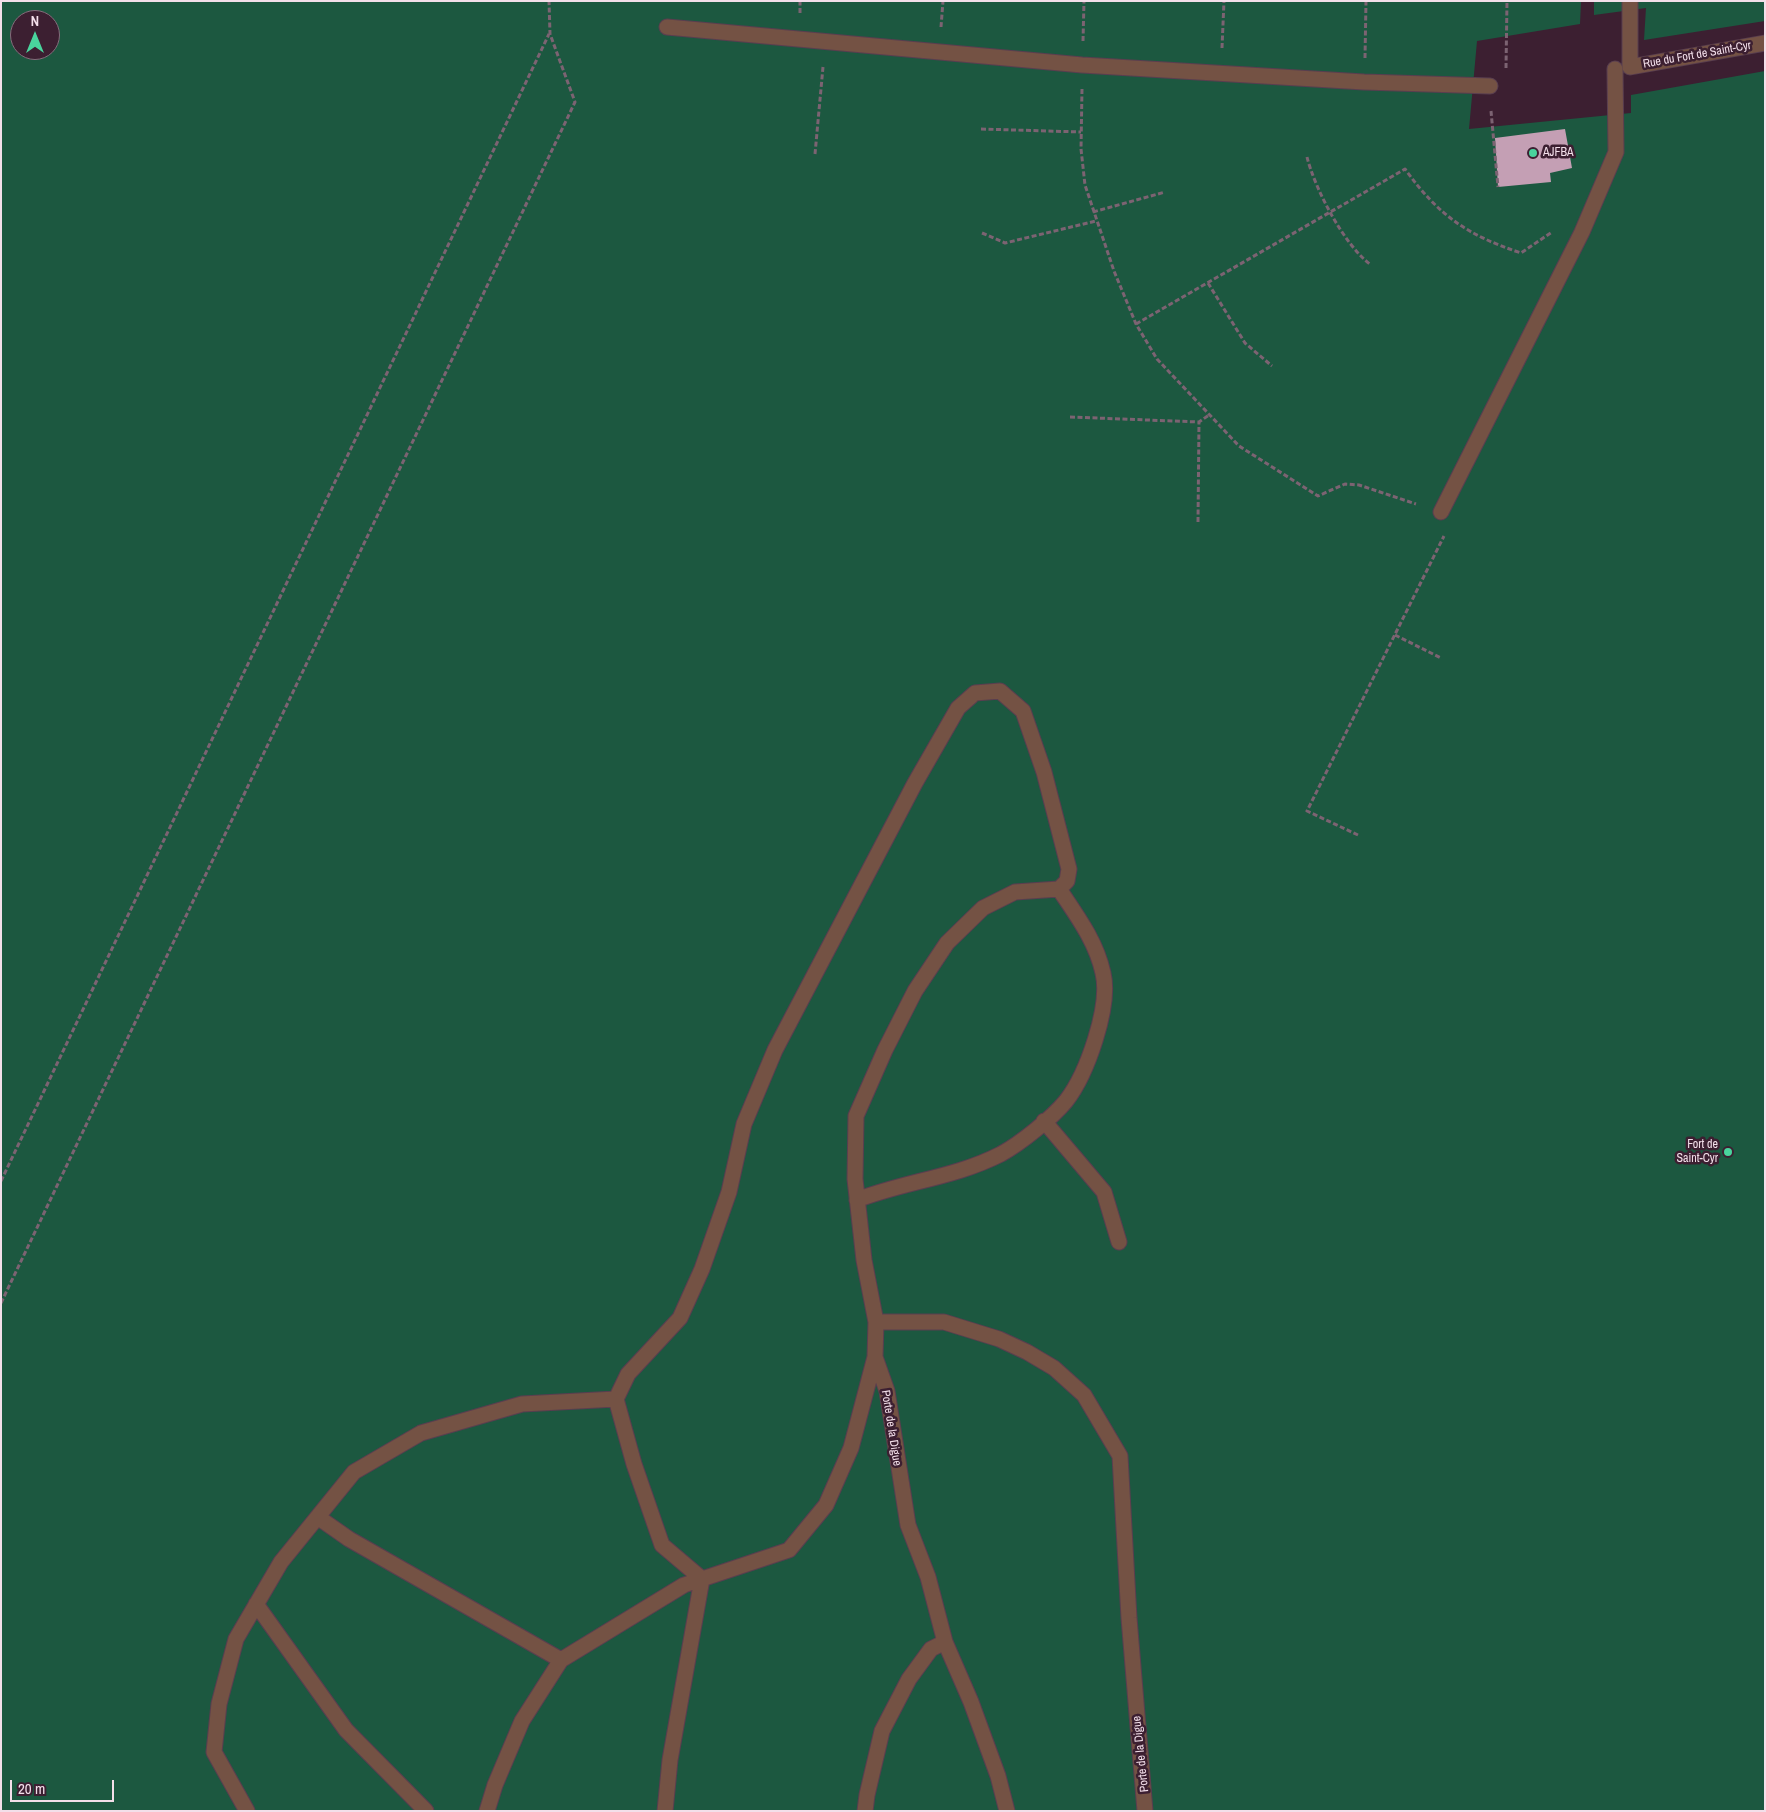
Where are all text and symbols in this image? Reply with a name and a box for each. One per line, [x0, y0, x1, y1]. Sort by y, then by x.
north arrow [10, 10, 60, 60]
text: N [31, 12, 39, 30]
street label: Rue du Fort de Saint-Cyr [1642, 38, 1752, 72]
place label: AJFBA [1543, 146, 1574, 160]
marker: AJFBA [1527, 147, 1539, 159]
place label: Fort de Saint-Cyr [1676, 1138, 1718, 1166]
marker: Fort de Saint-Cyr [1722, 1146, 1734, 1158]
street label: Porte de la Digue [878, 1389, 904, 1467]
street label: Porte de la Digue [1130, 1715, 1152, 1793]
scale bar [12, 1770, 116, 1802]
text: 20 m [18, 1778, 45, 1799]

